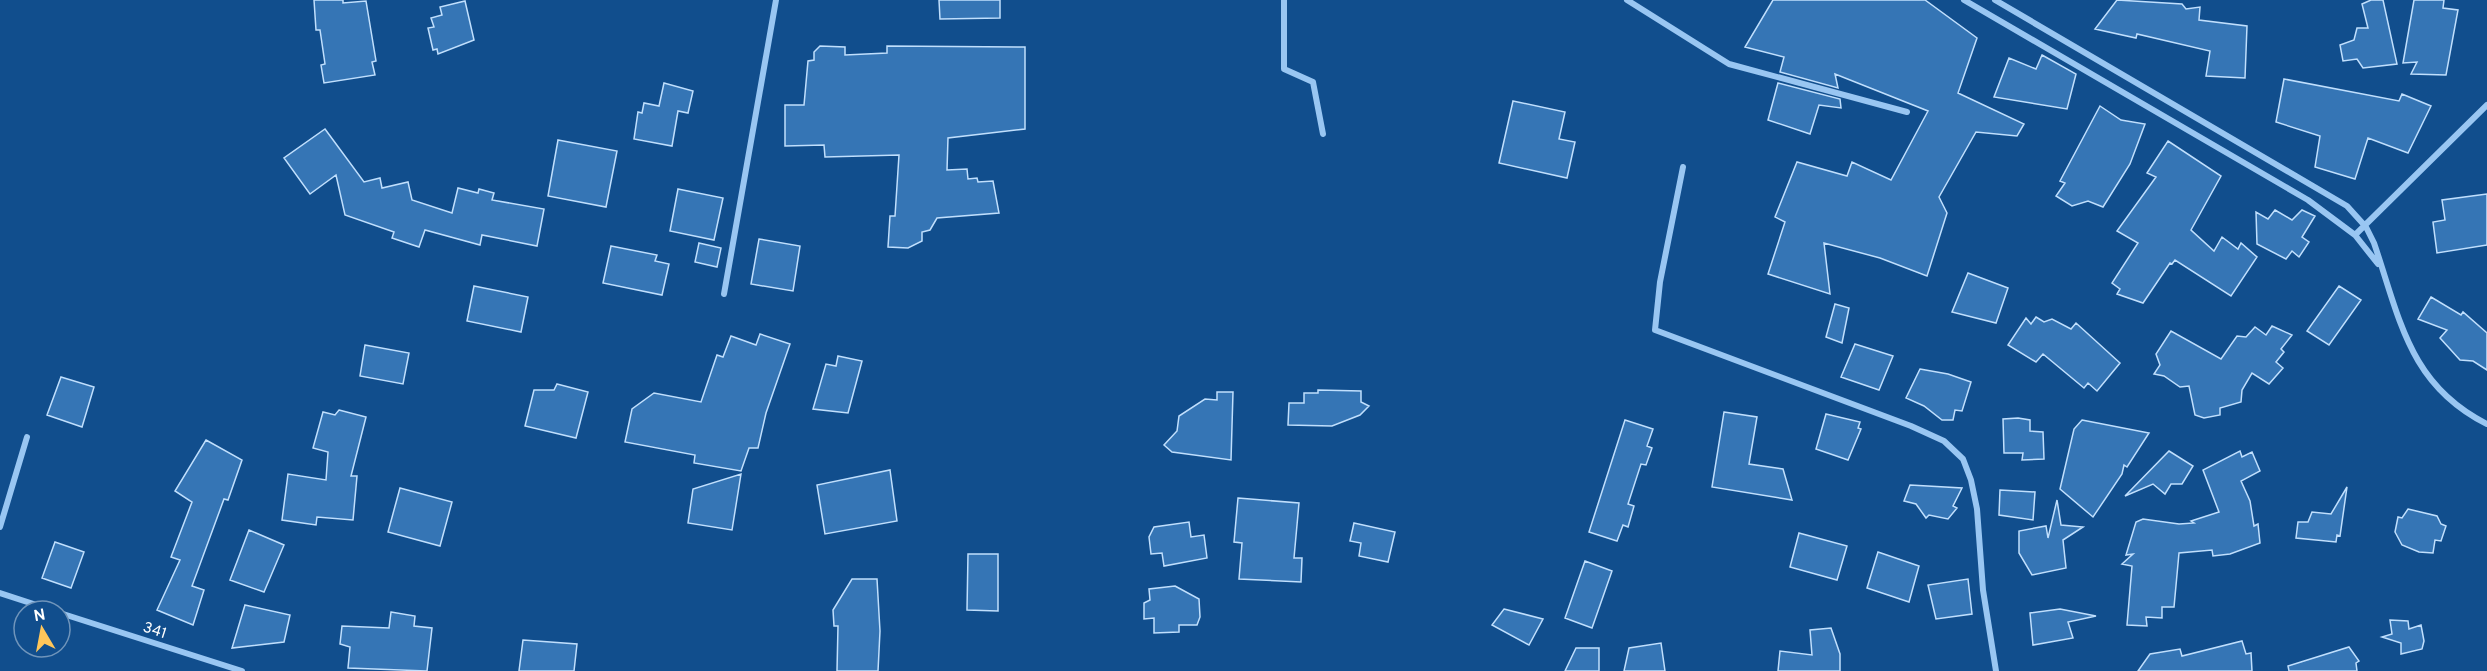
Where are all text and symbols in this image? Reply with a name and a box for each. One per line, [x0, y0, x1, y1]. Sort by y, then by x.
north arrow [12, 599, 72, 659]
text: N [32, 605, 47, 627]
street label: 341 [140, 619, 169, 644]

